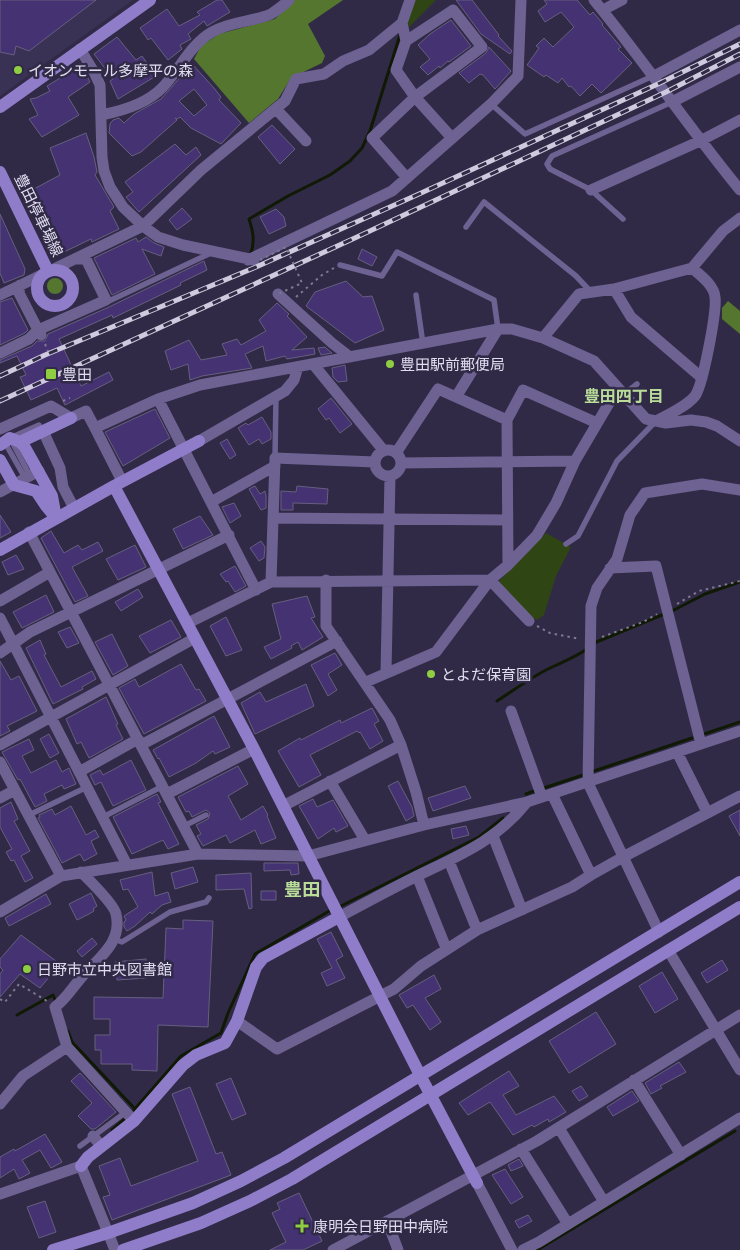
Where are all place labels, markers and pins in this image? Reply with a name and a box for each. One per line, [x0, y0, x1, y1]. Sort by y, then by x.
place label: イオンモール多摩平の森 [28, 61, 193, 80]
marker: イオンモール多摩平の森 [12, 64, 24, 76]
place label: 豊田駅前郵便局 [400, 355, 505, 374]
marker: 豊田駅前郵便局 [384, 358, 396, 370]
place label: 豊田 [62, 365, 92, 384]
marker: 豊田 [44, 367, 58, 381]
place label: とよだ保育園 [441, 665, 531, 684]
marker: とよだ保育園 [425, 668, 437, 680]
place label: 日野市立中央図書館 [37, 960, 172, 979]
marker: 日野市立中央図書館 [21, 963, 33, 975]
place label: 康明会日野田中病院 [313, 1217, 448, 1236]
marker: 康明会日野田中病院 [295, 1219, 309, 1233]

